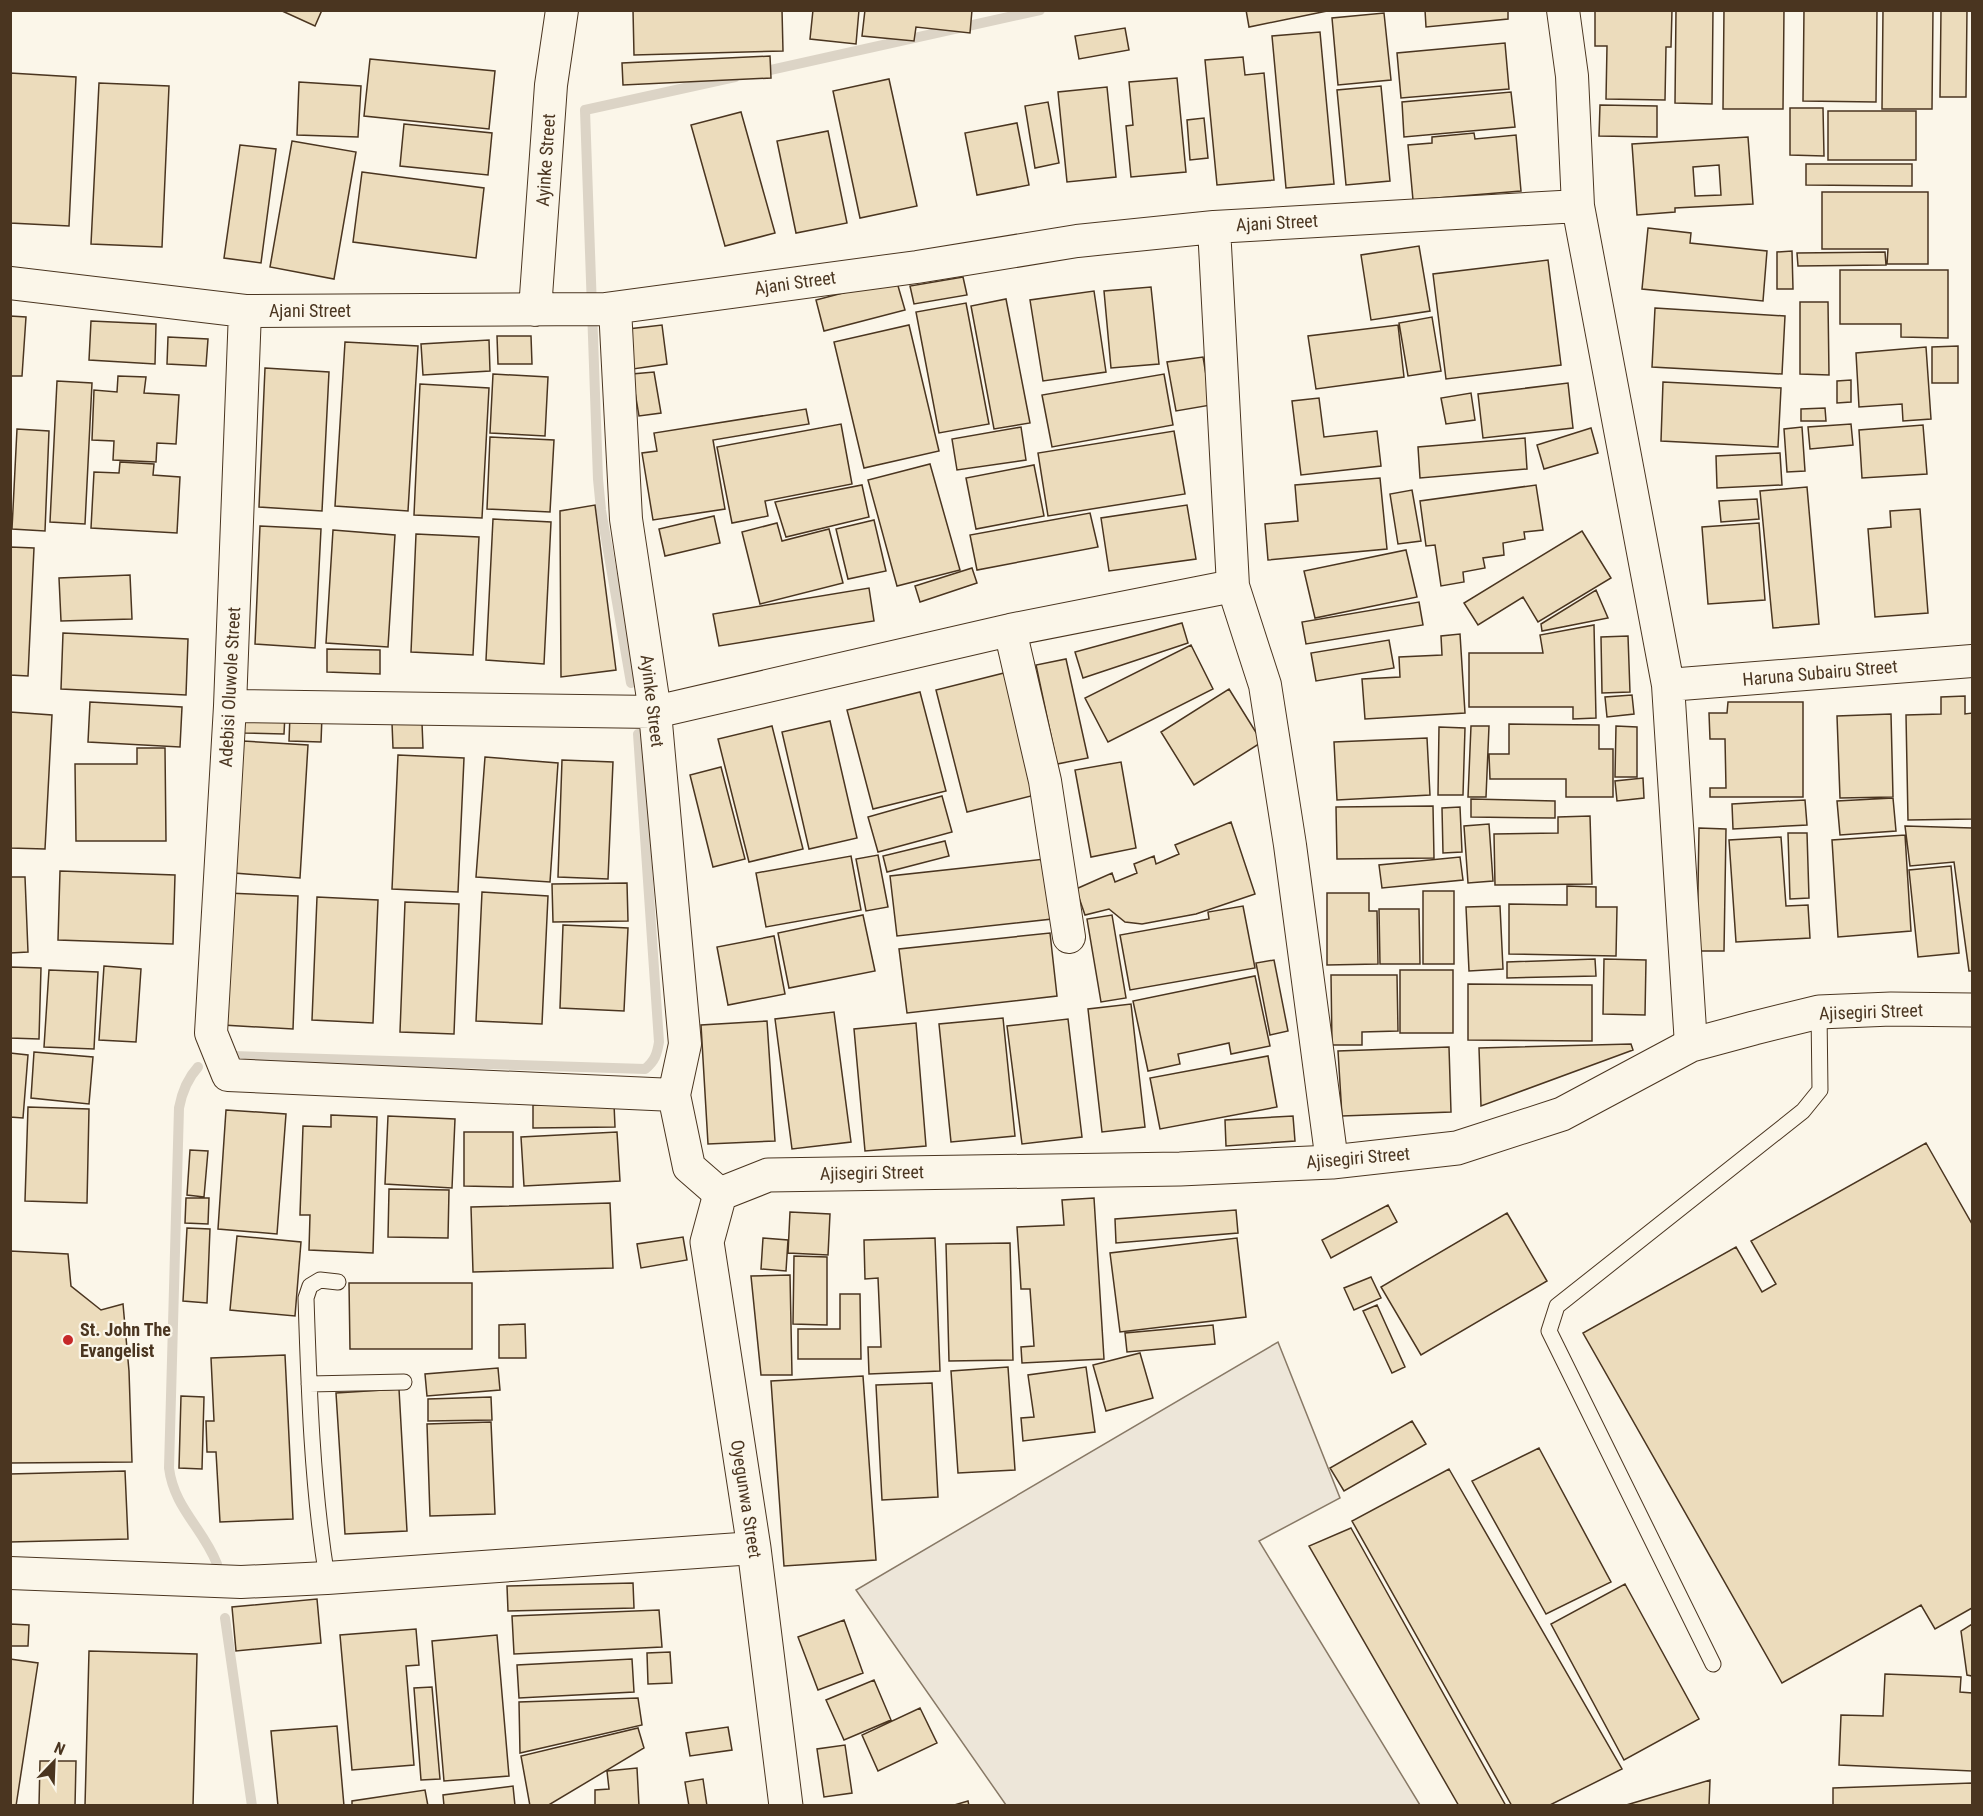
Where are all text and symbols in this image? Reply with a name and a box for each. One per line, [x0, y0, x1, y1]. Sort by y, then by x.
street label: Ayinke Street [532, 113, 559, 207]
street label: Ajani Street [1235, 210, 1319, 235]
street label: Ajani Street [753, 266, 837, 299]
street label: Ajani Street [269, 300, 351, 321]
street label: Adebisi Oluwole Street [215, 606, 244, 768]
street label: Ayinke Street [636, 654, 669, 748]
street label: Haruna Subairu Street [1742, 655, 1898, 690]
street label: Ajisegiri Street [1819, 999, 1923, 1024]
street label: Ajisegiri Street [1305, 1143, 1411, 1172]
street label: Ajisegiri Street [820, 1161, 924, 1184]
place label: St. John The Evangelist [80, 1319, 171, 1361]
marker: St. John The Evangelist [61, 1333, 75, 1347]
street label: Oyegunwa Street [727, 1438, 766, 1560]
north arrow [24, 1732, 84, 1792]
text: N [51, 1738, 68, 1759]

